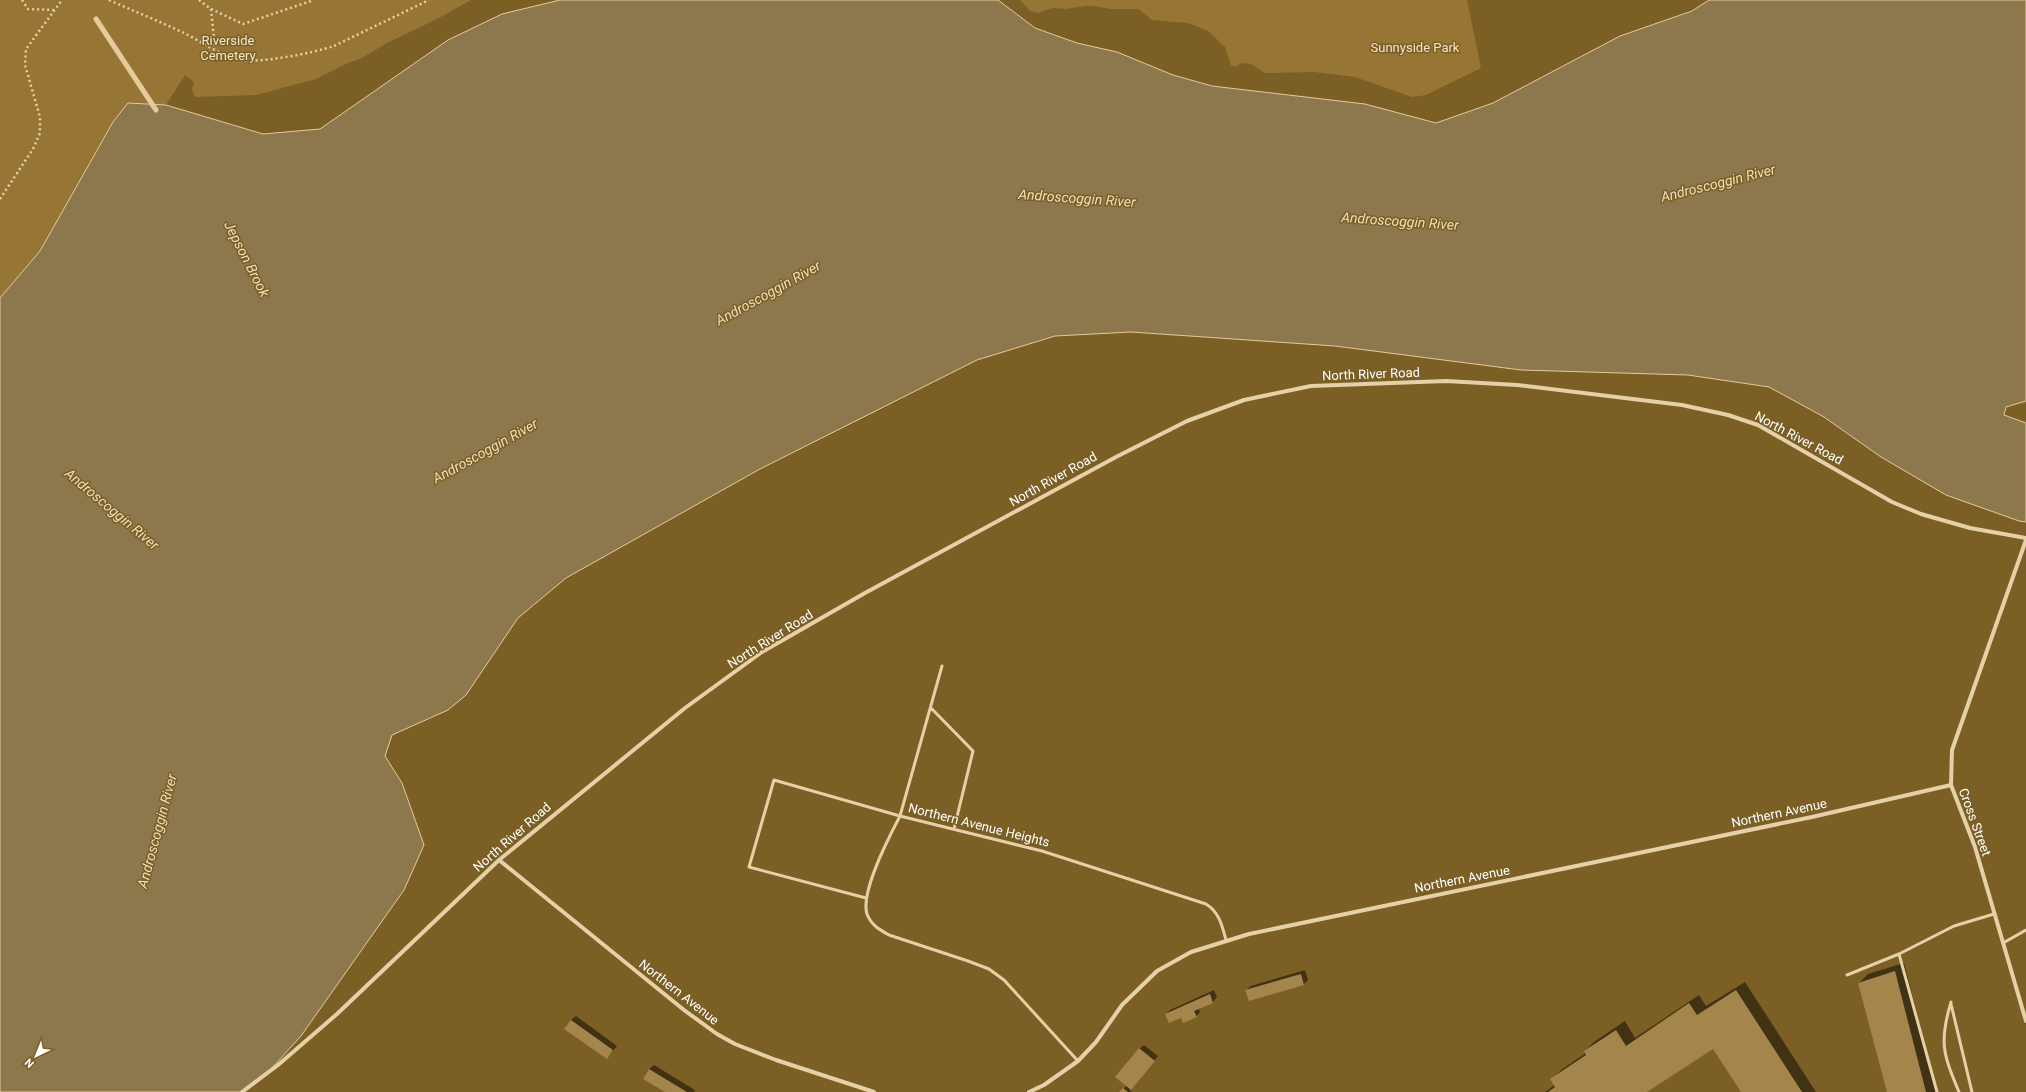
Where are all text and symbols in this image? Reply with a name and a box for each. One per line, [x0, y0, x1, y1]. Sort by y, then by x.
park label: Riverside Cemetery [200, 33, 256, 63]
park label: Sunnyside Park [1371, 40, 1460, 55]
water label: Androscoggin River [1658, 161, 1777, 205]
water label: Androscoggin River [1017, 186, 1137, 210]
water label: Androscoggin River [1340, 209, 1460, 233]
water label: Jepson Brook [221, 218, 274, 301]
water label: Androscoggin River [712, 257, 824, 329]
street label: North River Road [1322, 365, 1420, 383]
street label: North River Road [1752, 408, 1846, 468]
water label: Androscoggin River [429, 415, 541, 487]
street label: North River Road [1007, 449, 1099, 509]
water label: Androscoggin River [61, 464, 162, 553]
street label: North River Road [725, 607, 815, 671]
water label: Androscoggin River [134, 772, 180, 891]
street label: Cross Street [1956, 786, 1994, 858]
street label: Northern Avenue [1730, 796, 1828, 830]
street label: North River Road [470, 799, 554, 875]
street label: Northern Avenue Heights [907, 800, 1051, 850]
street label: Northern Avenue [1413, 862, 1511, 896]
street label: Northern Avenue [636, 956, 722, 1028]
north arrow [16, 1036, 56, 1076]
text: N [22, 1055, 37, 1070]

